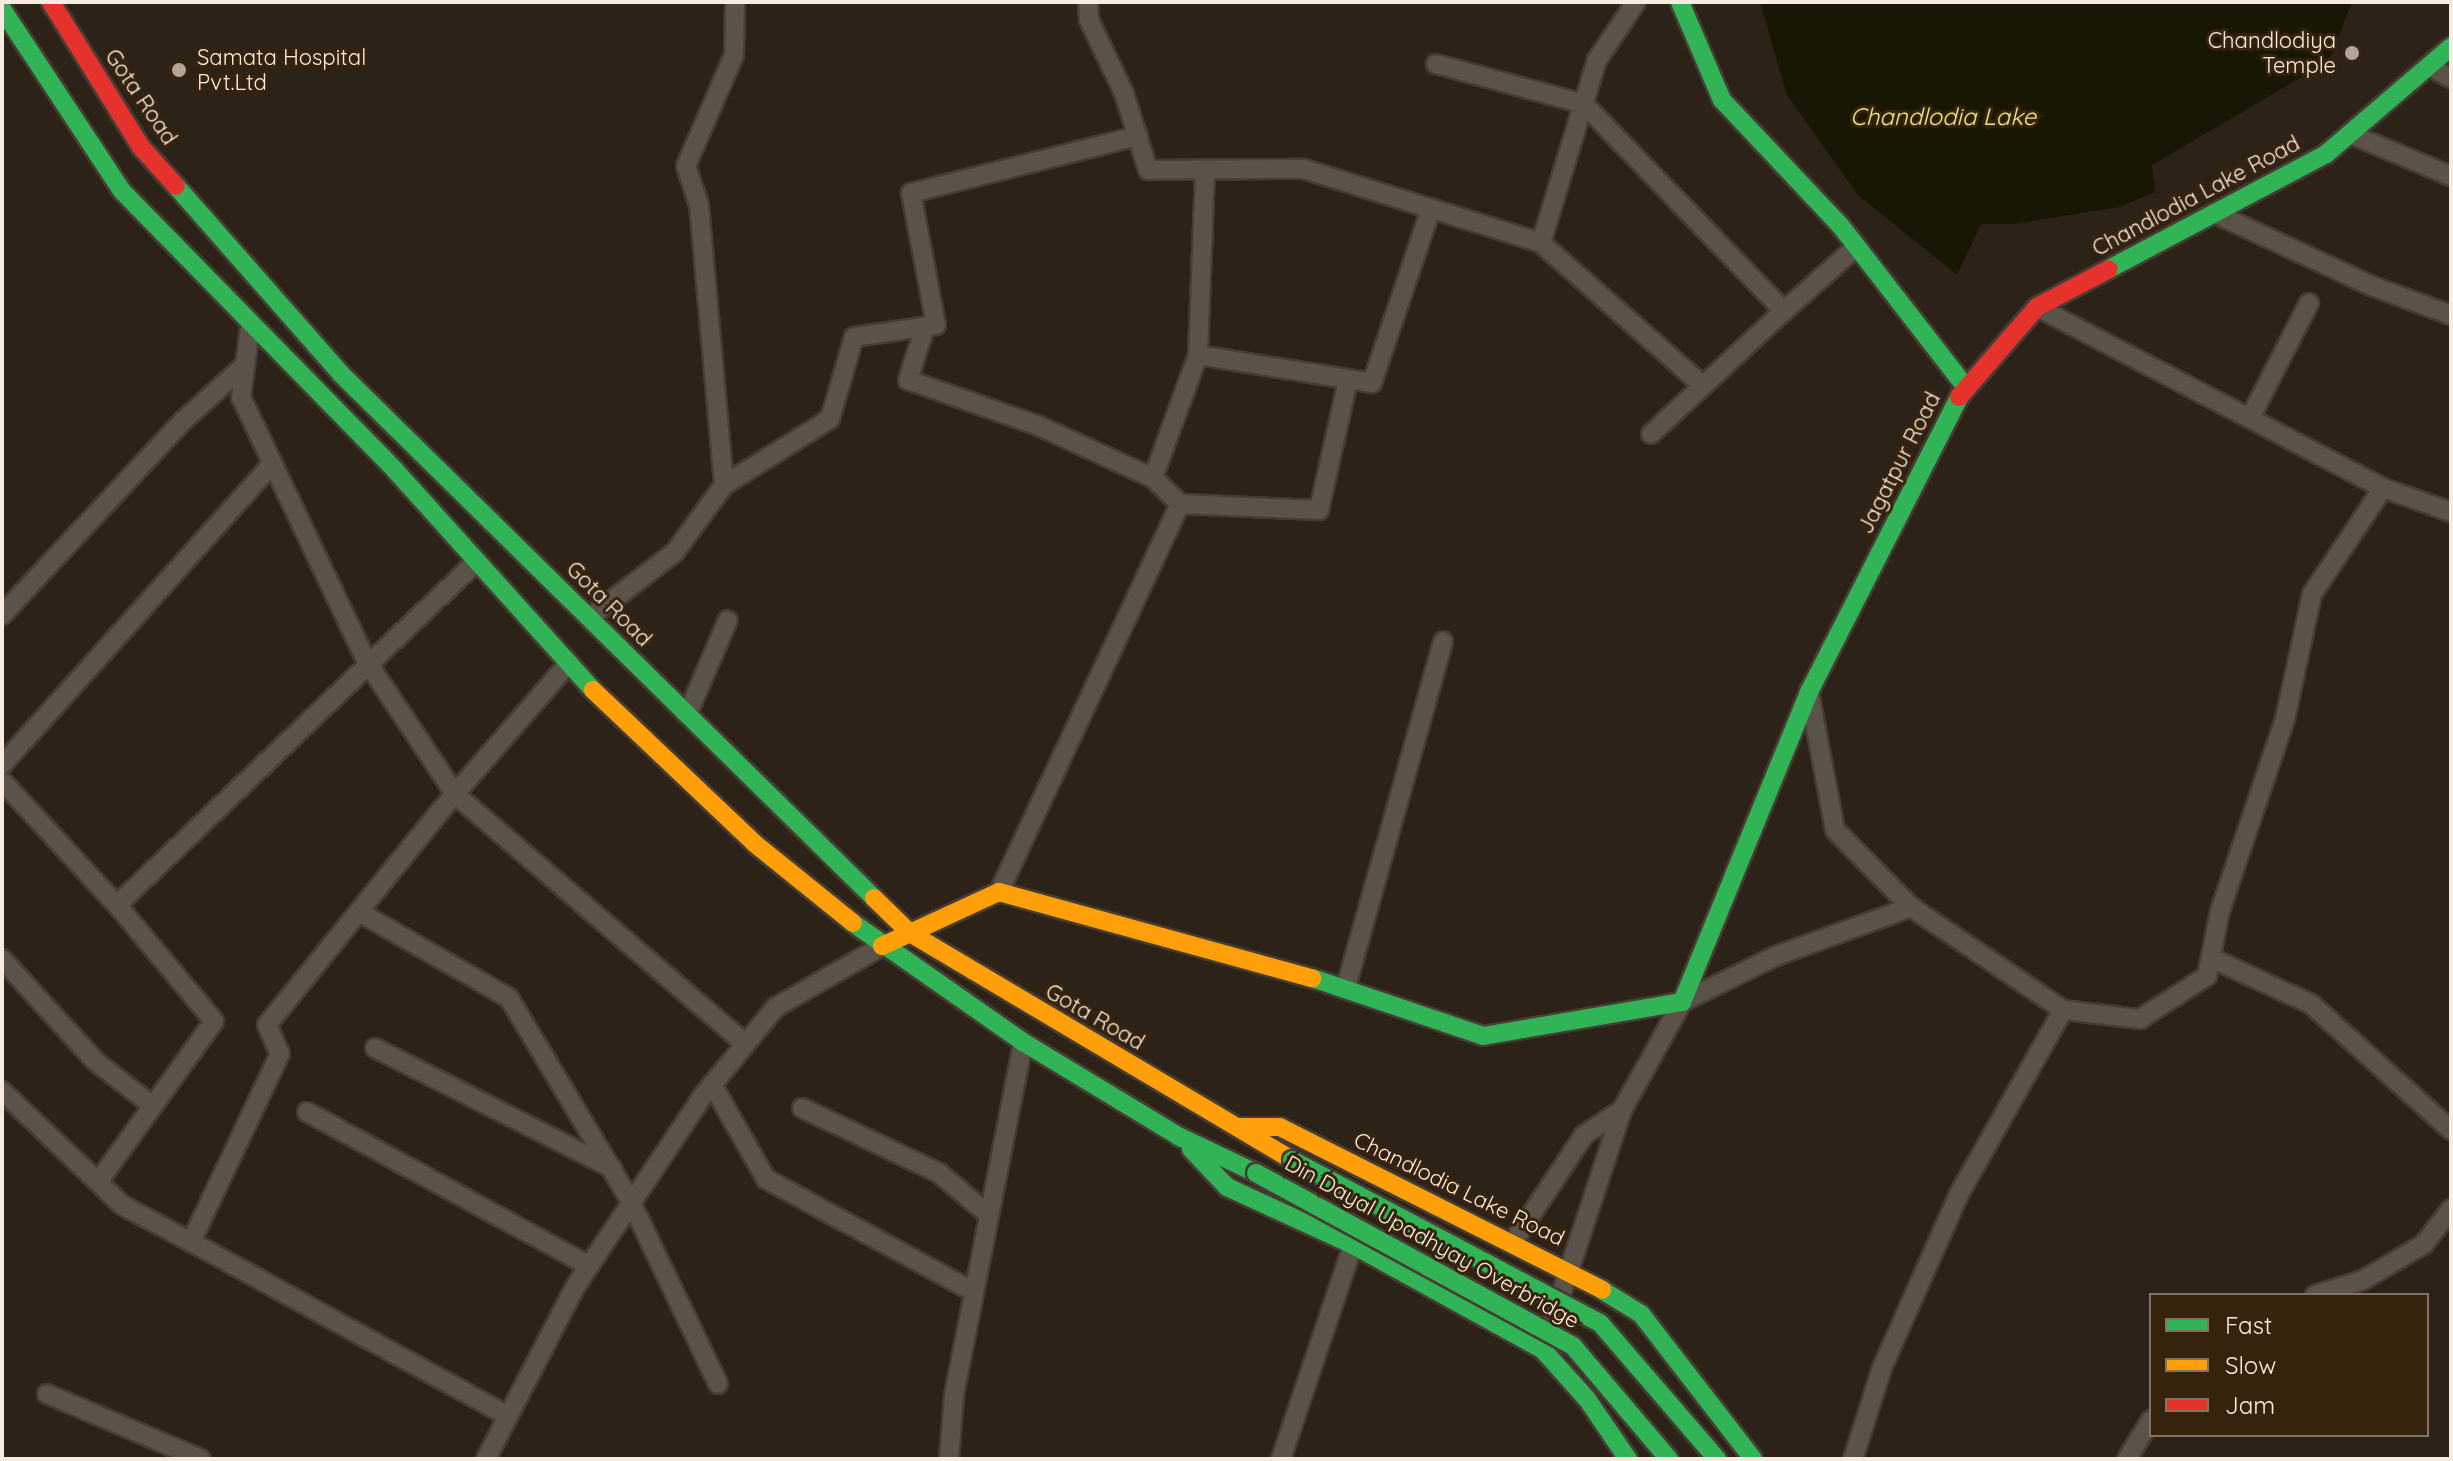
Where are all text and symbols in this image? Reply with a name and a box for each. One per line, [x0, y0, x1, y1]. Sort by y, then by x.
place label: Chandlodiya Temple [2208, 27, 2336, 78]
street label: Gota Road [99, 44, 183, 150]
place label: Samata Hospital Pvt.Ltd [197, 44, 366, 96]
marker: Chandlodiya Temple [2343, 44, 2361, 62]
marker: Samata Hospital Pvt.Ltd [168, 59, 190, 81]
water label: Chandlodia Lake [1850, 103, 2036, 131]
street label: Chandlodia Lake Road [2088, 130, 2304, 262]
street label: Jagatpur Road [1852, 388, 1946, 538]
street label: Gota Road [561, 556, 657, 652]
street label: Gota Road [1041, 978, 1149, 1056]
street label: Chandlodia Lake Road [1349, 1126, 1569, 1252]
street label: Din Dayal Upadhyay Overbridge [1280, 1150, 1584, 1334]
legend [2149, 1293, 2429, 1437]
text: Fast [2225, 1310, 2272, 1340]
text: Slow [2225, 1350, 2276, 1380]
text: Jam [2225, 1390, 2275, 1420]

